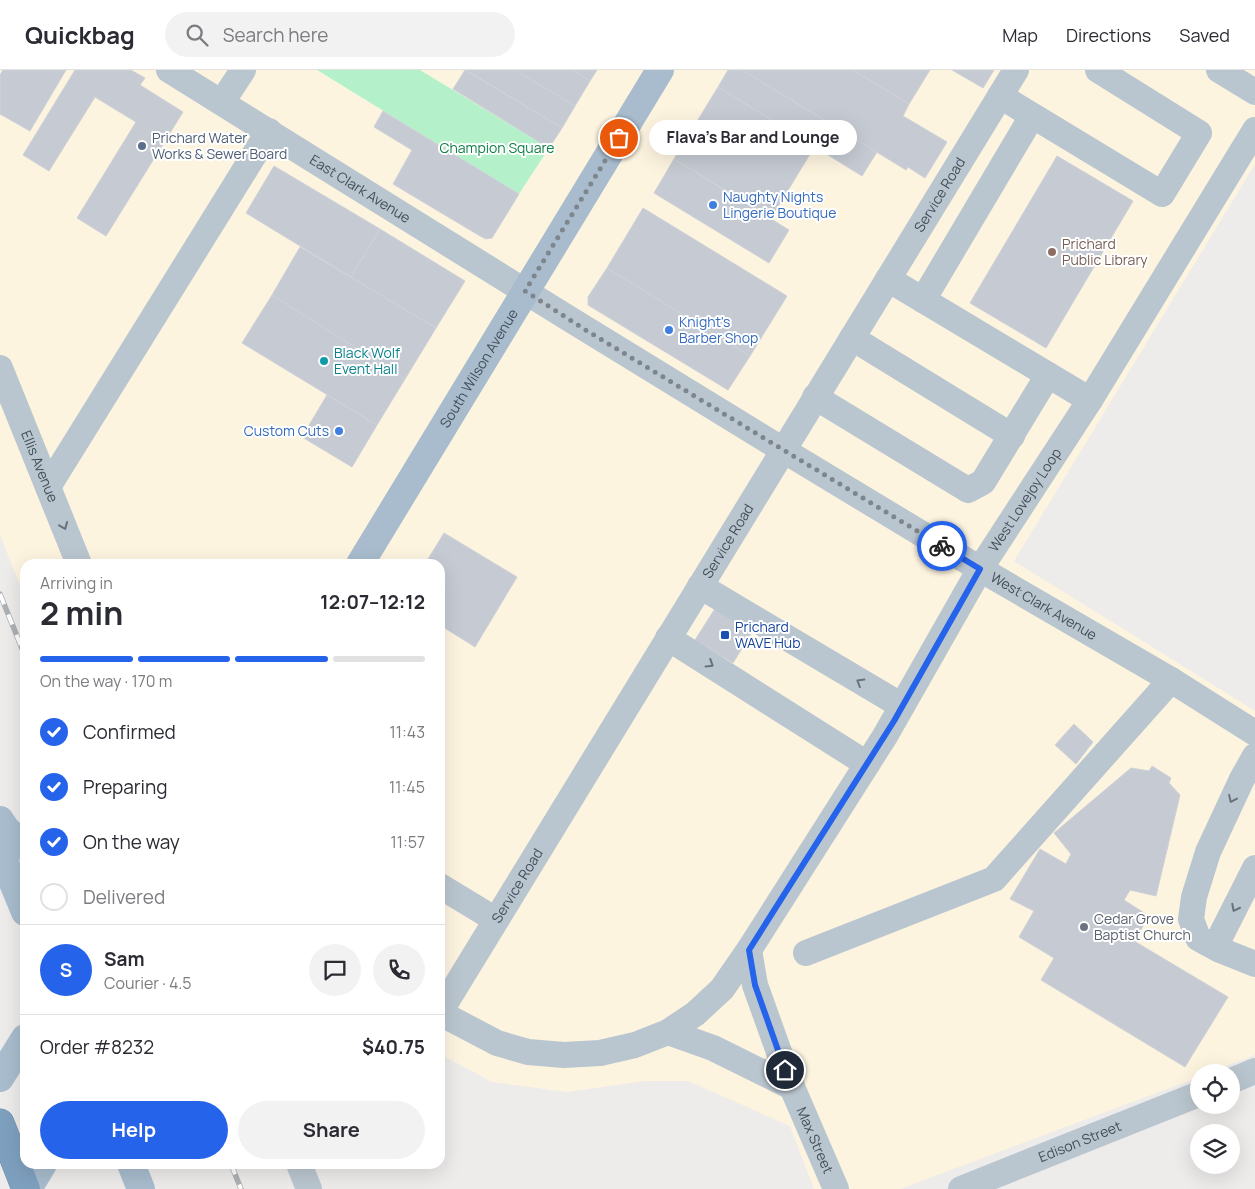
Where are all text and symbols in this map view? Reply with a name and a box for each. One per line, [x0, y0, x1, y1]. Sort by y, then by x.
search box [165, 12, 515, 57]
text: Quickbag [25, 18, 135, 51]
icon: search [183, 21, 211, 49]
text: Search here [223, 22, 328, 48]
text: Map [1002, 23, 1038, 47]
text: Directions [1066, 23, 1151, 47]
text: Saved [1179, 23, 1230, 47]
pin [598, 117, 640, 159]
callout: Flava's Bar and Lounge [649, 120, 856, 156]
icon: bag [605, 124, 633, 152]
text: Flava's Bar and Lounge [667, 126, 839, 148]
place label: Prichard Water Works & Sewer Board [152, 128, 287, 163]
park label: Champion Square [439, 138, 555, 157]
marker: Prichard Water Works & Sewer Board [136, 140, 148, 152]
street label: East Clark Avenue [306, 150, 414, 227]
street label: Service Road [909, 154, 969, 235]
place label: Naughty Nights Lingerie Boutique [723, 187, 836, 222]
marker: Naughty Nights Lingerie Boutique [707, 199, 719, 211]
place label: Prichard Public Library [1062, 234, 1148, 269]
marker: Prichard Public Library [1046, 246, 1058, 258]
street label: South Wilson Avenue [435, 305, 522, 431]
place label: Knight's Barber Shop [679, 312, 758, 347]
marker: Knight's Barber Shop [663, 324, 675, 336]
place label: Black Wolf Event Hall [334, 343, 400, 378]
marker: Black Wolf Event Hall [318, 355, 330, 367]
place label: Custom Cuts [244, 421, 329, 440]
marker: Custom Cuts [333, 425, 345, 437]
street label: Ellis Avenue [17, 427, 63, 505]
street label: West Lovejoy Loop [984, 444, 1065, 555]
street label: Service Road [698, 500, 758, 582]
one-way arrow [58, 521, 68, 529]
courier [917, 521, 967, 571]
icon: bike [928, 532, 956, 560]
street label: West Clark Avenue [987, 567, 1101, 644]
text: Arriving in [40, 572, 113, 594]
text: 12:07–12:12 [320, 589, 425, 615]
text: 2 min [40, 591, 123, 635]
place label: Prichard WAVE Hub [735, 617, 800, 652]
marker: Prichard WAVE Hub [719, 629, 731, 641]
one-way arrow [704, 657, 713, 667]
text: On the way · 170 m [40, 670, 172, 692]
one-way arrow [857, 678, 866, 688]
icon: check [40, 718, 68, 746]
text: Confirmed [83, 719, 176, 745]
text: 11:43 [389, 721, 425, 743]
icon: check [40, 773, 68, 801]
text: Preparing [83, 774, 168, 800]
text: 11:45 [389, 776, 425, 798]
one-way arrow [1228, 794, 1239, 803]
icon: check [40, 828, 68, 856]
text: On the way [83, 829, 180, 855]
text: 11:57 [390, 831, 425, 853]
street label: Service Road [487, 845, 547, 926]
text: Delivered [83, 884, 165, 910]
one-way arrow [1231, 902, 1241, 911]
place label: Cedar Grove Baptist Church [1094, 909, 1191, 944]
marker: Cedar Grove Baptist Church [1078, 921, 1090, 933]
button: chat [309, 944, 361, 996]
button: phone [373, 944, 425, 996]
text: Sam [104, 946, 145, 972]
text: S [60, 957, 72, 983]
text: Courier · 4.5 [104, 972, 191, 994]
text: Order #8232 [40, 1034, 154, 1060]
text: $40.75 [362, 1034, 425, 1060]
pin [764, 1049, 806, 1091]
icon: home [771, 1056, 799, 1084]
map controls [1190, 1064, 1240, 1174]
button: locate [1190, 1064, 1240, 1114]
button: Help [40, 1101, 228, 1159]
button: Share [238, 1101, 425, 1159]
street label: Max Street [793, 1104, 838, 1177]
street label: Edison Street [1036, 1116, 1124, 1166]
button: layers [1190, 1124, 1240, 1174]

